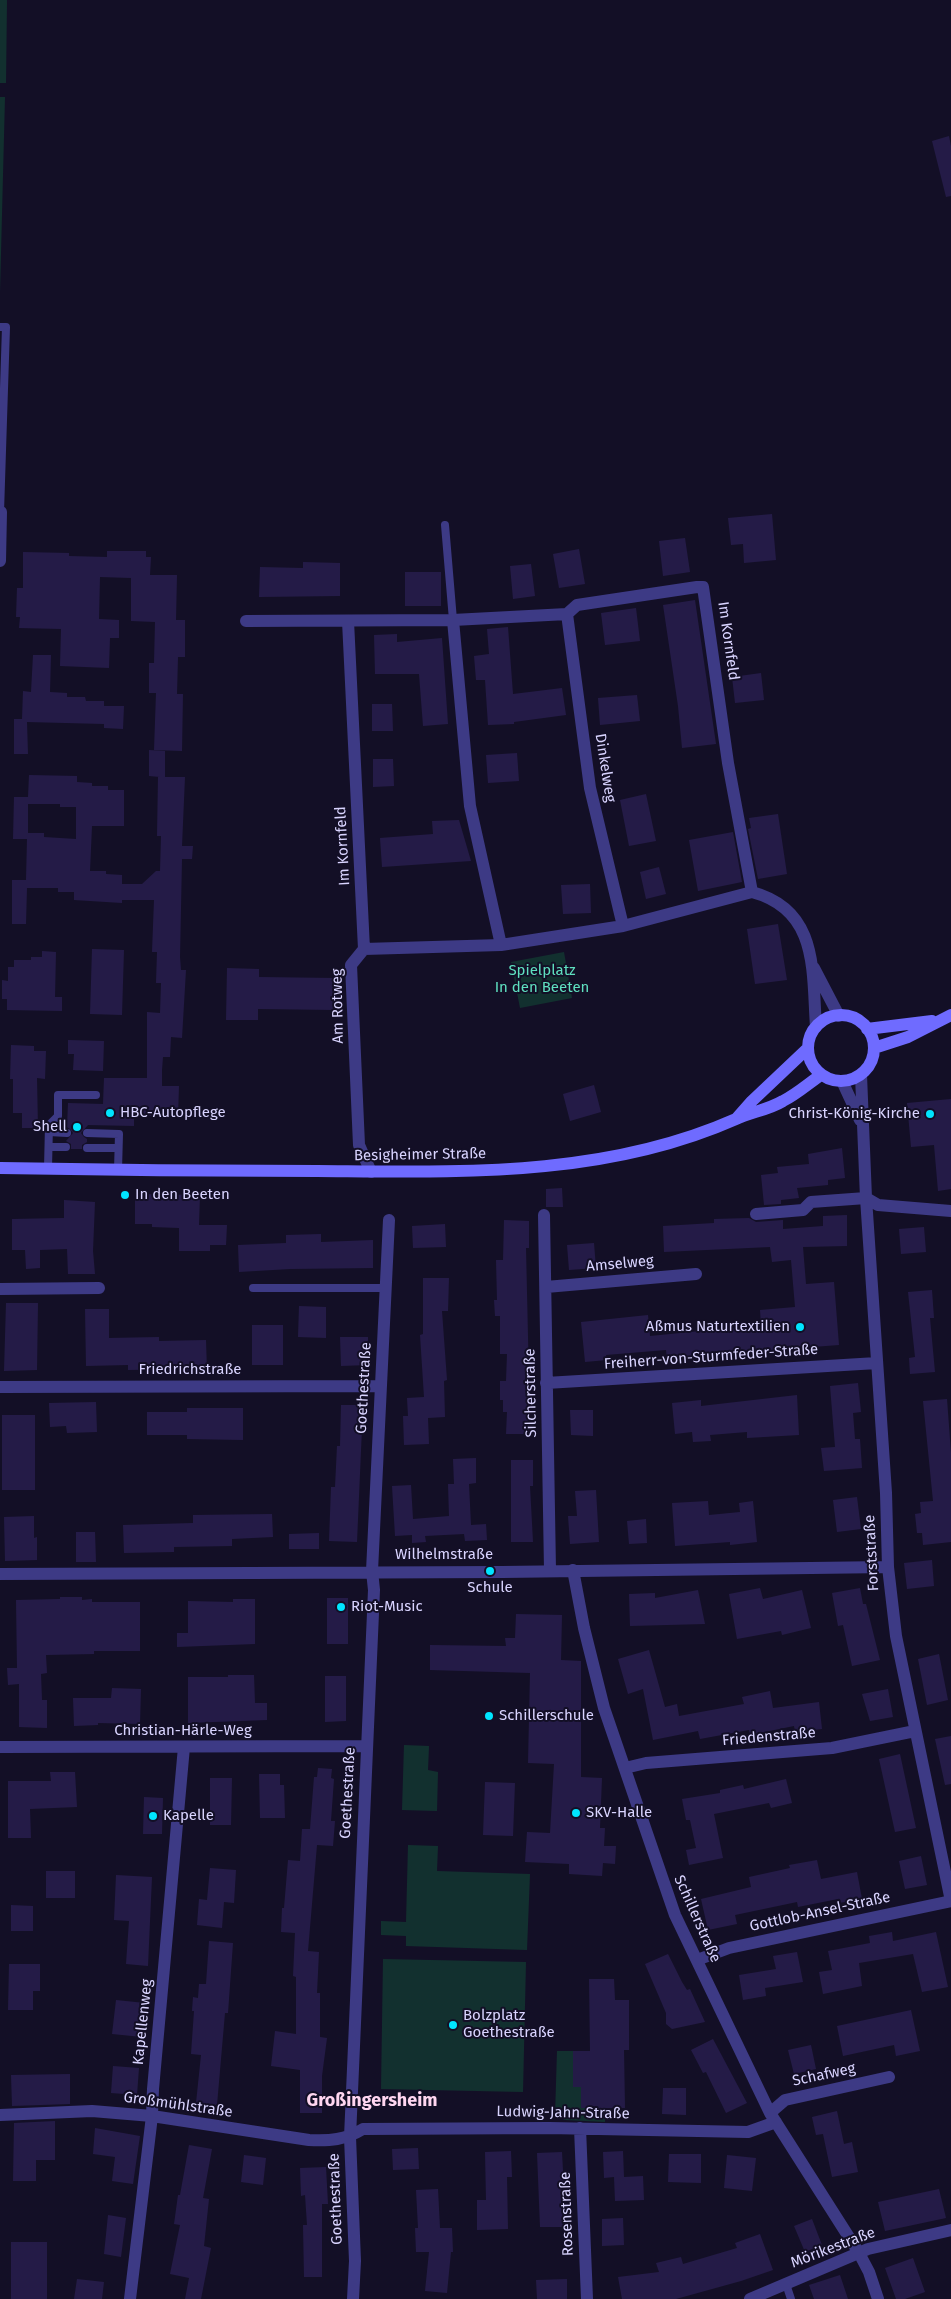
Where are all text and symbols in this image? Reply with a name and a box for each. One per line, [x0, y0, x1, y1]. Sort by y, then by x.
street label: Im Kornfeld [714, 600, 742, 682]
street label: Dinkelweg [591, 732, 619, 804]
street label: Im Kornfeld [332, 806, 354, 886]
park label: Spielplatz In den Beeten [495, 962, 589, 997]
street label: Am Rotweg [328, 968, 348, 1044]
place label: HBC-Autopflege [120, 1104, 226, 1122]
place label: Christ-König-Kirche [788, 1105, 920, 1123]
marker: HBC-Autopflege [104, 1107, 116, 1119]
marker: Christ-König-Kirche [924, 1108, 936, 1120]
place label: Shell [33, 1118, 67, 1136]
marker: Shell [71, 1121, 83, 1133]
street label: Besigheimer Straße [354, 1145, 486, 1165]
place label: In den Beeten [135, 1186, 230, 1204]
marker: In den Beeten [119, 1189, 131, 1201]
street label: Amselweg [585, 1252, 655, 1276]
place label: Aßmus Naturtextilien [646, 1318, 790, 1336]
marker: Aßmus Naturtextilien [794, 1321, 806, 1333]
street label: Freiherr-von-Sturmfeder-Straße [603, 1341, 819, 1373]
street label: Goethestraße [353, 1342, 375, 1434]
street label: Silcherstraße [521, 1348, 541, 1438]
street label: Friedrichstraße [139, 1361, 241, 1379]
street label: Forststraße [861, 1514, 883, 1592]
street label: Wilhelmstraße [395, 1546, 493, 1564]
marker: Schule [484, 1565, 496, 1577]
place label: Schule [467, 1579, 513, 1597]
place label: Riot-Music [351, 1598, 423, 1616]
marker: Riot-Music [335, 1601, 347, 1613]
place label: Schillerschule [499, 1707, 594, 1725]
marker: Schillerschule [483, 1710, 495, 1722]
street label: Christian-Härle-Weg [114, 1722, 252, 1740]
street label: Friedenstraße [721, 1724, 817, 1750]
street label: Goethestraße [337, 1747, 359, 1839]
place label: SKV-Halle [586, 1804, 652, 1822]
place label: Kapelle [163, 1807, 214, 1825]
marker: SKV-Halle [570, 1807, 582, 1819]
marker: Kapelle [147, 1810, 159, 1822]
street label: Schillerstraße [670, 1873, 724, 1965]
street label: Gottlob-Ansel-Straße [748, 1888, 892, 1936]
street label: Kapellenweg [130, 1978, 156, 2066]
place label: Bolzplatz Goethestraße [463, 2007, 555, 2042]
marker: Bolzplatz Goethestraße [447, 2019, 459, 2031]
street label: Schafweg [791, 2060, 857, 2090]
street label: Großmühlstraße [122, 2088, 234, 2122]
district label: Großingersheim [307, 2090, 437, 2112]
street label: Ludwig-Jahn-Straße [496, 2103, 630, 2123]
street label: Goethestraße [325, 2153, 347, 2245]
street label: Rosenstraße [557, 2171, 577, 2257]
street label: Mörikestraße [788, 2224, 878, 2272]

